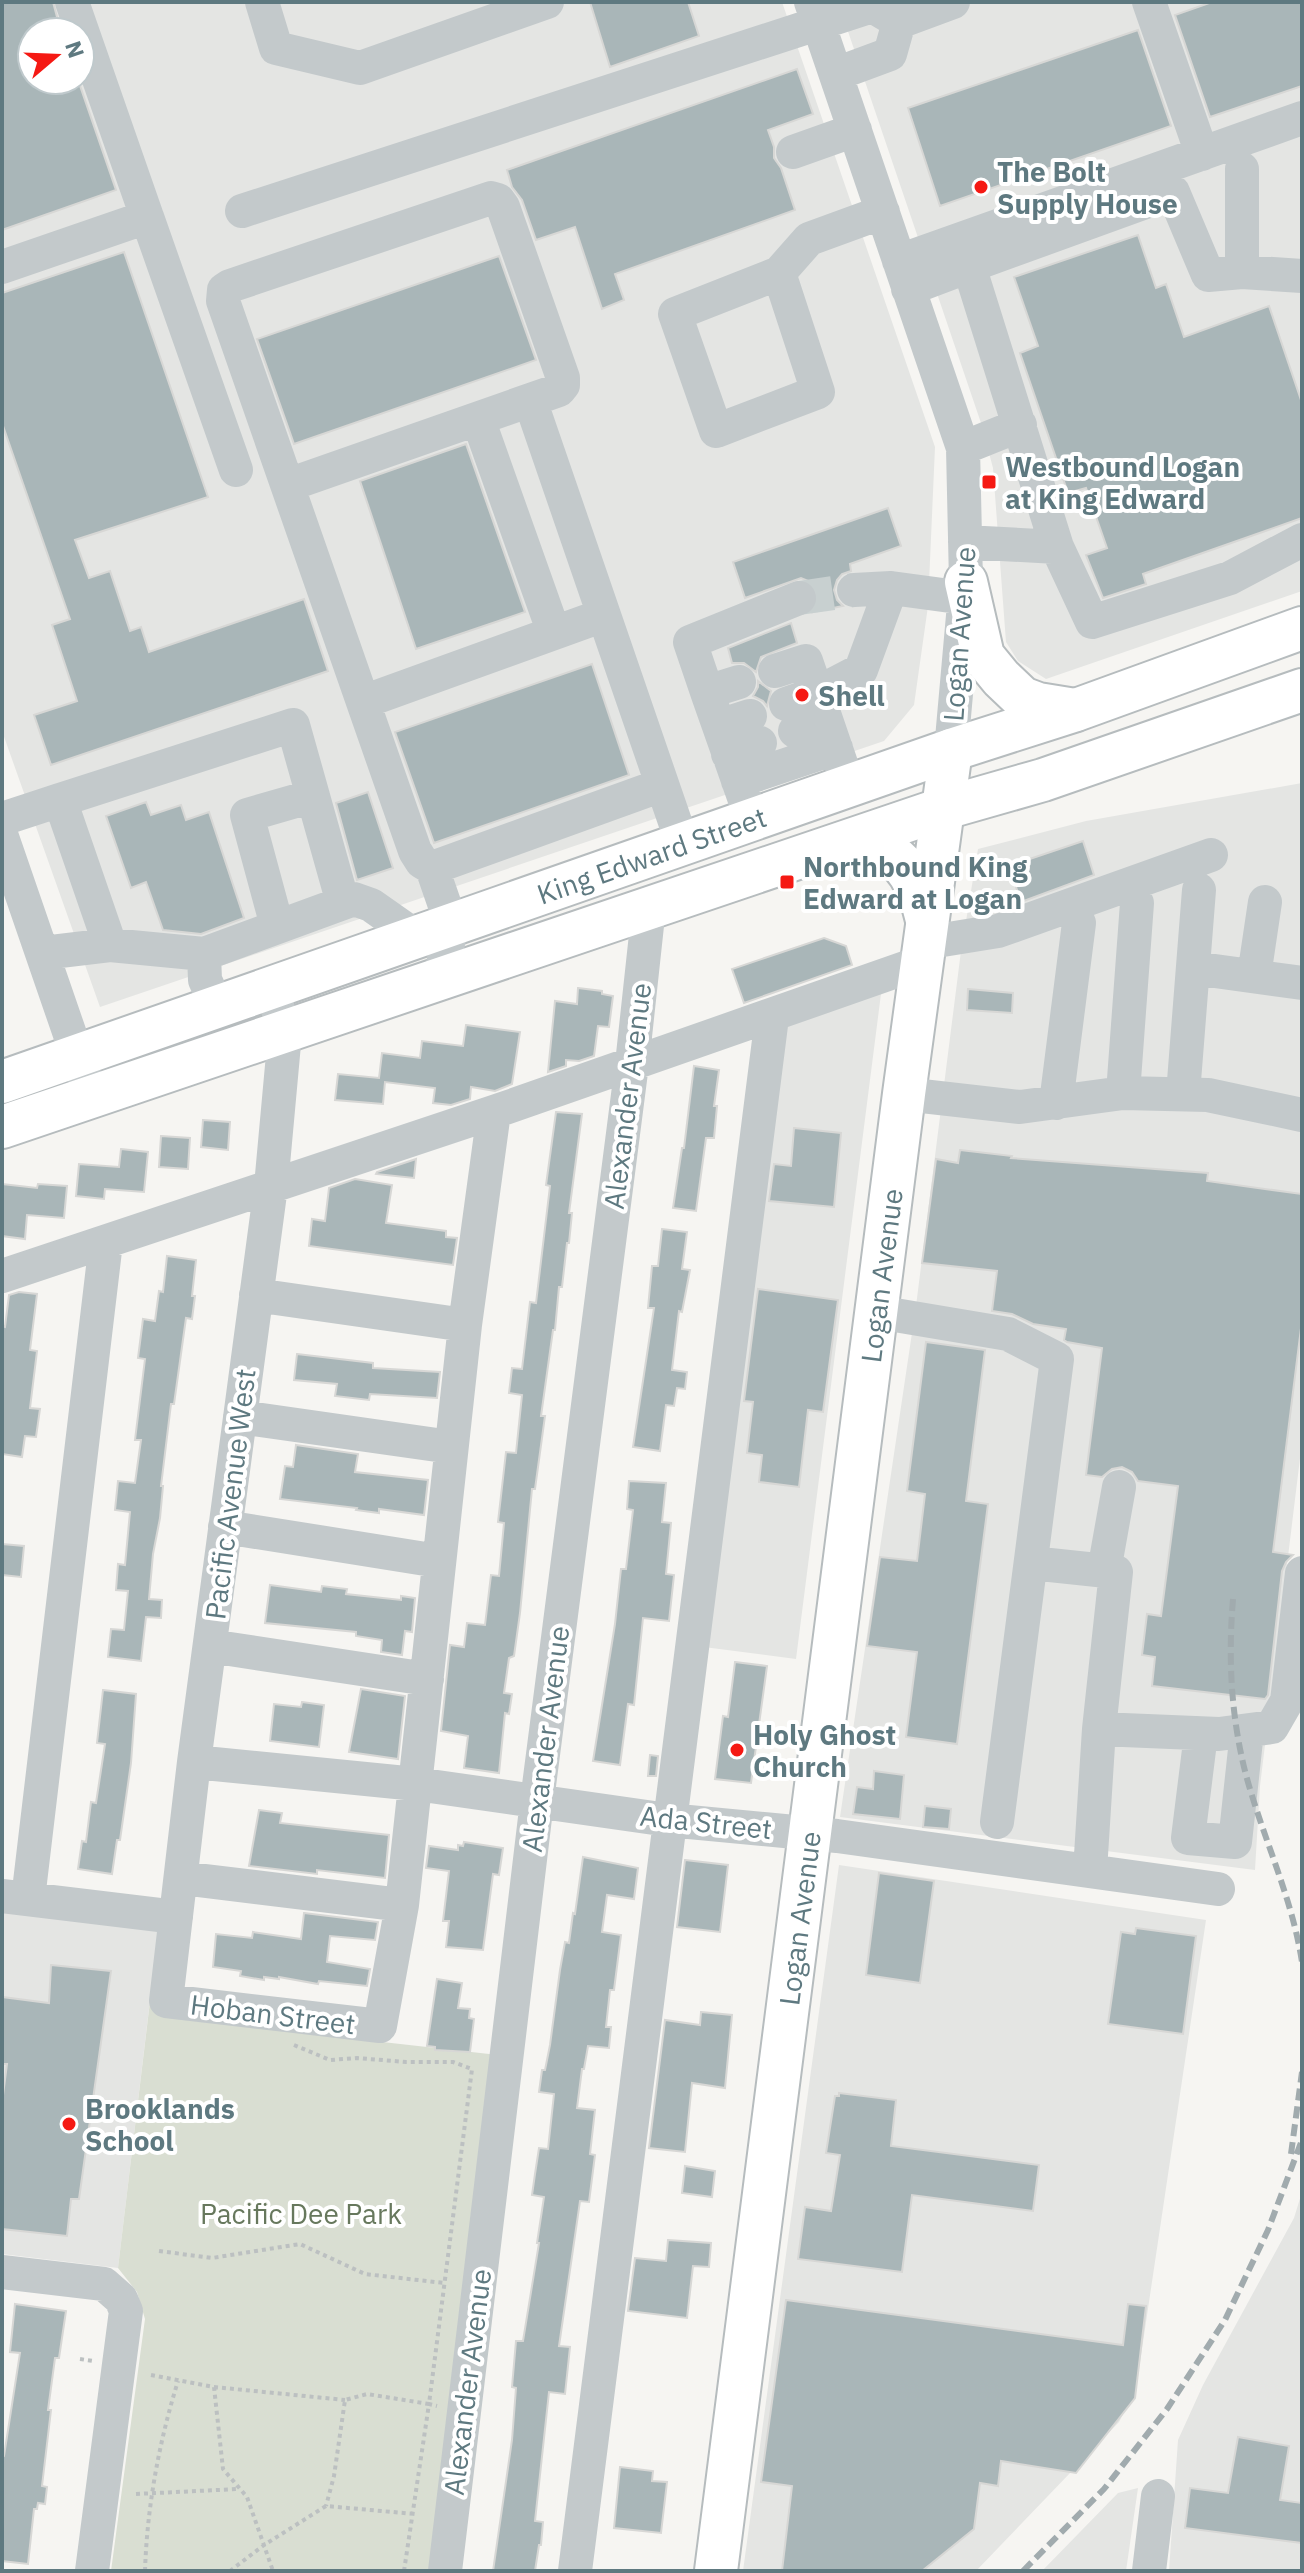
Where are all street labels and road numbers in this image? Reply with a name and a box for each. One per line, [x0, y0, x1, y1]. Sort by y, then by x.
street label: Logan Avenue [934, 545, 984, 723]
street label: King Edward Street [532, 798, 771, 912]
street label: Alexander Avenue [595, 981, 659, 1211]
street label: Logan Avenue [851, 1186, 910, 1365]
street label: Pacific Avenue West [196, 1366, 264, 1622]
street label: Alexander Avenue [513, 1624, 577, 1854]
street label: Ada Street [638, 1797, 774, 1847]
street label: Logan Avenue [770, 1829, 828, 2007]
street label: Hoban Street [188, 1986, 358, 2042]
street label: Alexander Avenue [435, 2267, 499, 2497]

